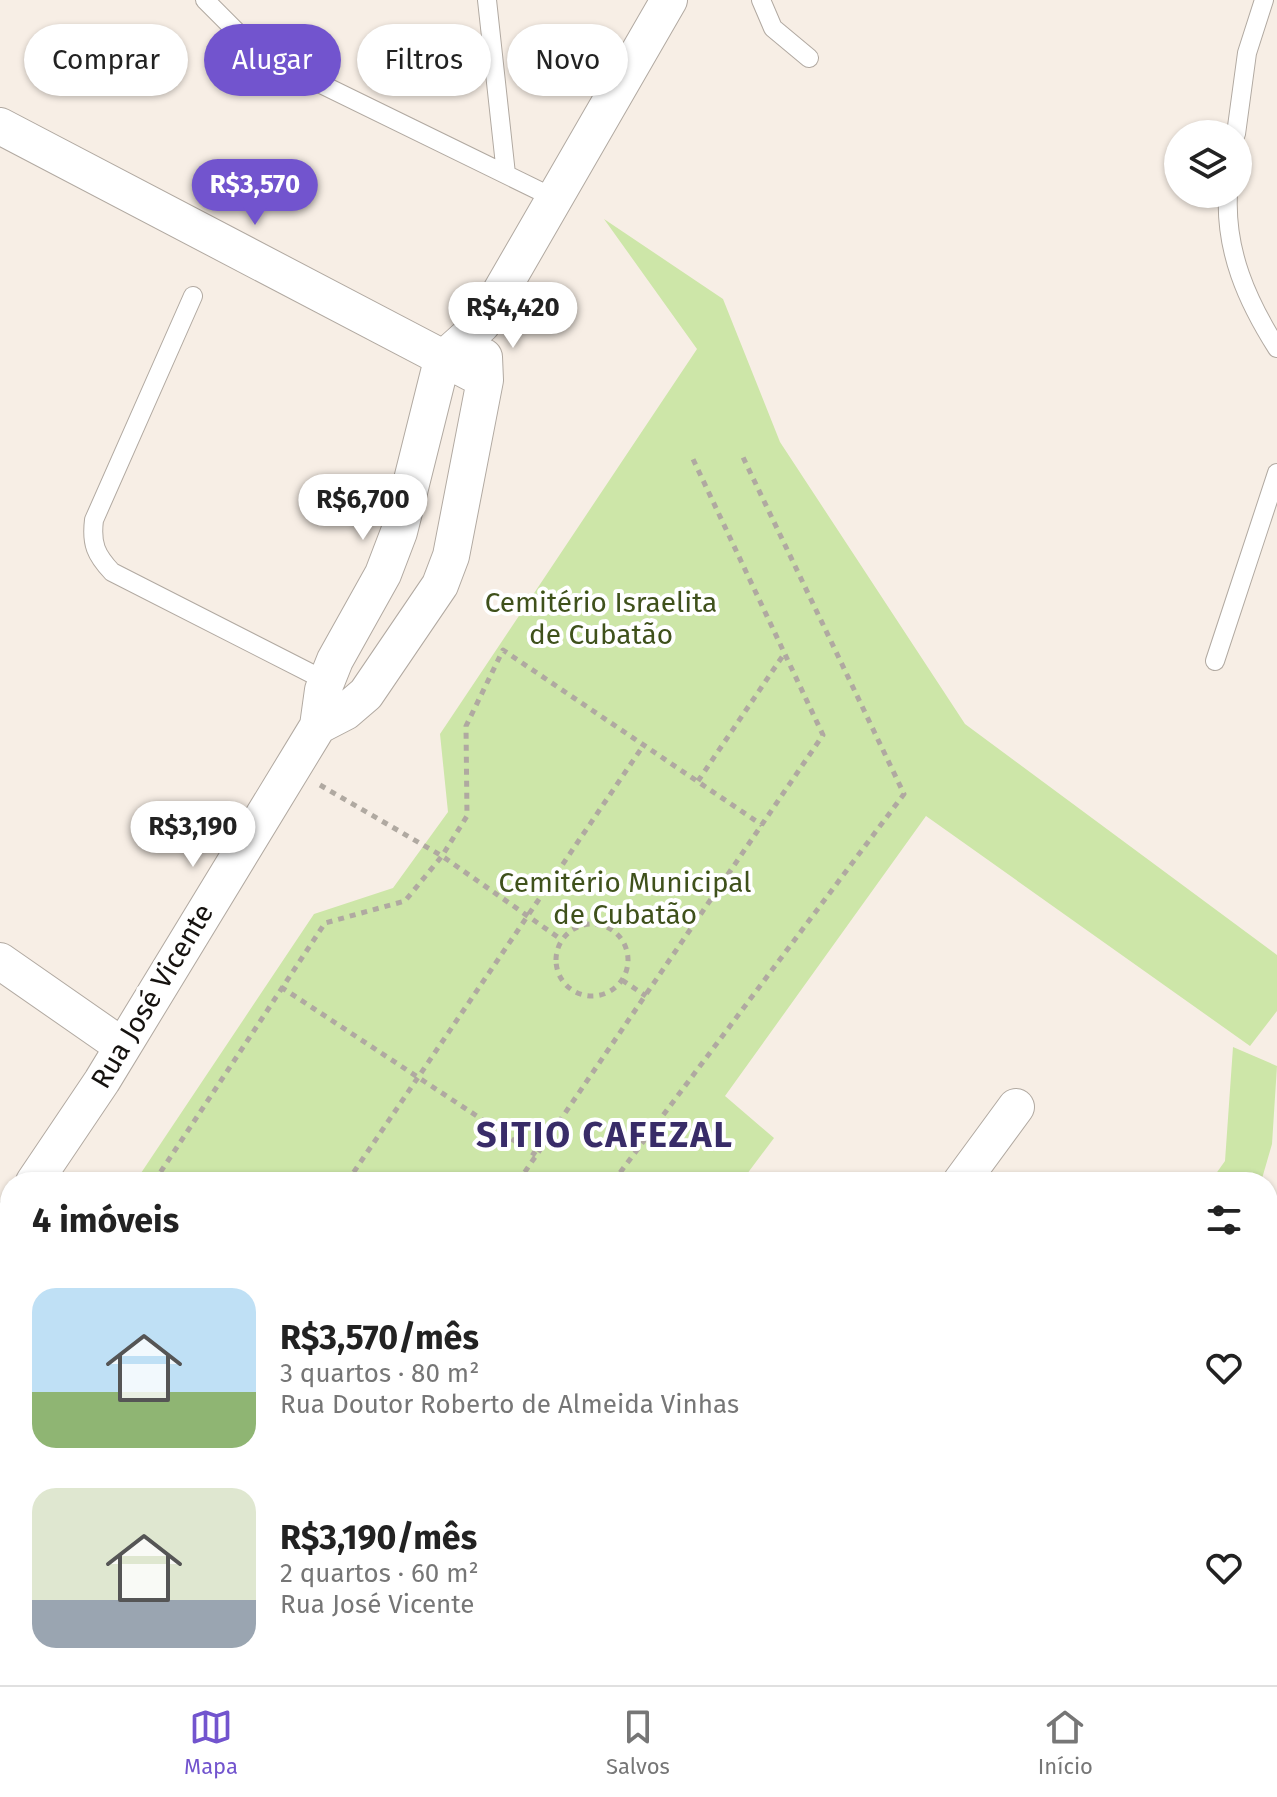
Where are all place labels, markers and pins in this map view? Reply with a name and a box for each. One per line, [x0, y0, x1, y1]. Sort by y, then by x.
pin: R$3,570 [181, 159, 329, 227]
pin: R$4,420 [439, 282, 587, 350]
pin: R$6,700 [289, 474, 437, 542]
pin: R$3,190 [119, 801, 267, 869]

